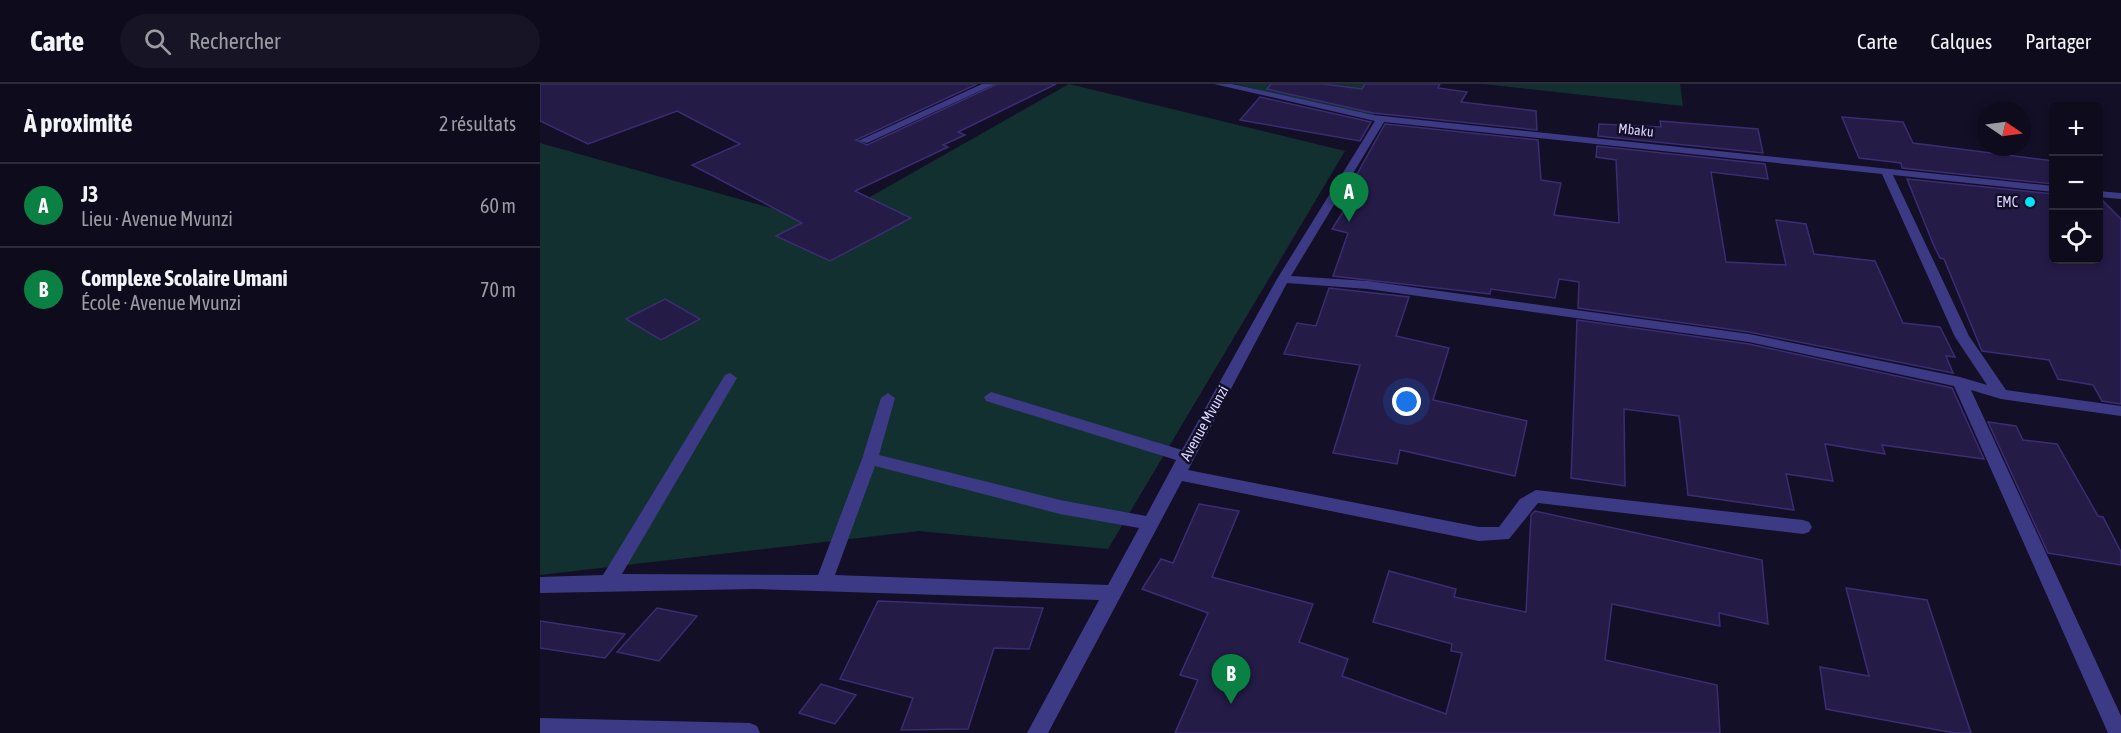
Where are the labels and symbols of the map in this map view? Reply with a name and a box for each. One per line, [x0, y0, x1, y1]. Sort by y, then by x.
north arrow [1977, 102, 2031, 156]
street label: Mbaku [1618, 120, 1654, 140]
pin: A [1330, 172, 1368, 222]
place label: EMC [1996, 194, 2019, 210]
marker: EMC [2023, 195, 2037, 209]
street label: Avenue Mvunzi [1176, 383, 1232, 463]
your location [1392, 387, 1421, 416]
pin: B [1212, 654, 1250, 704]

